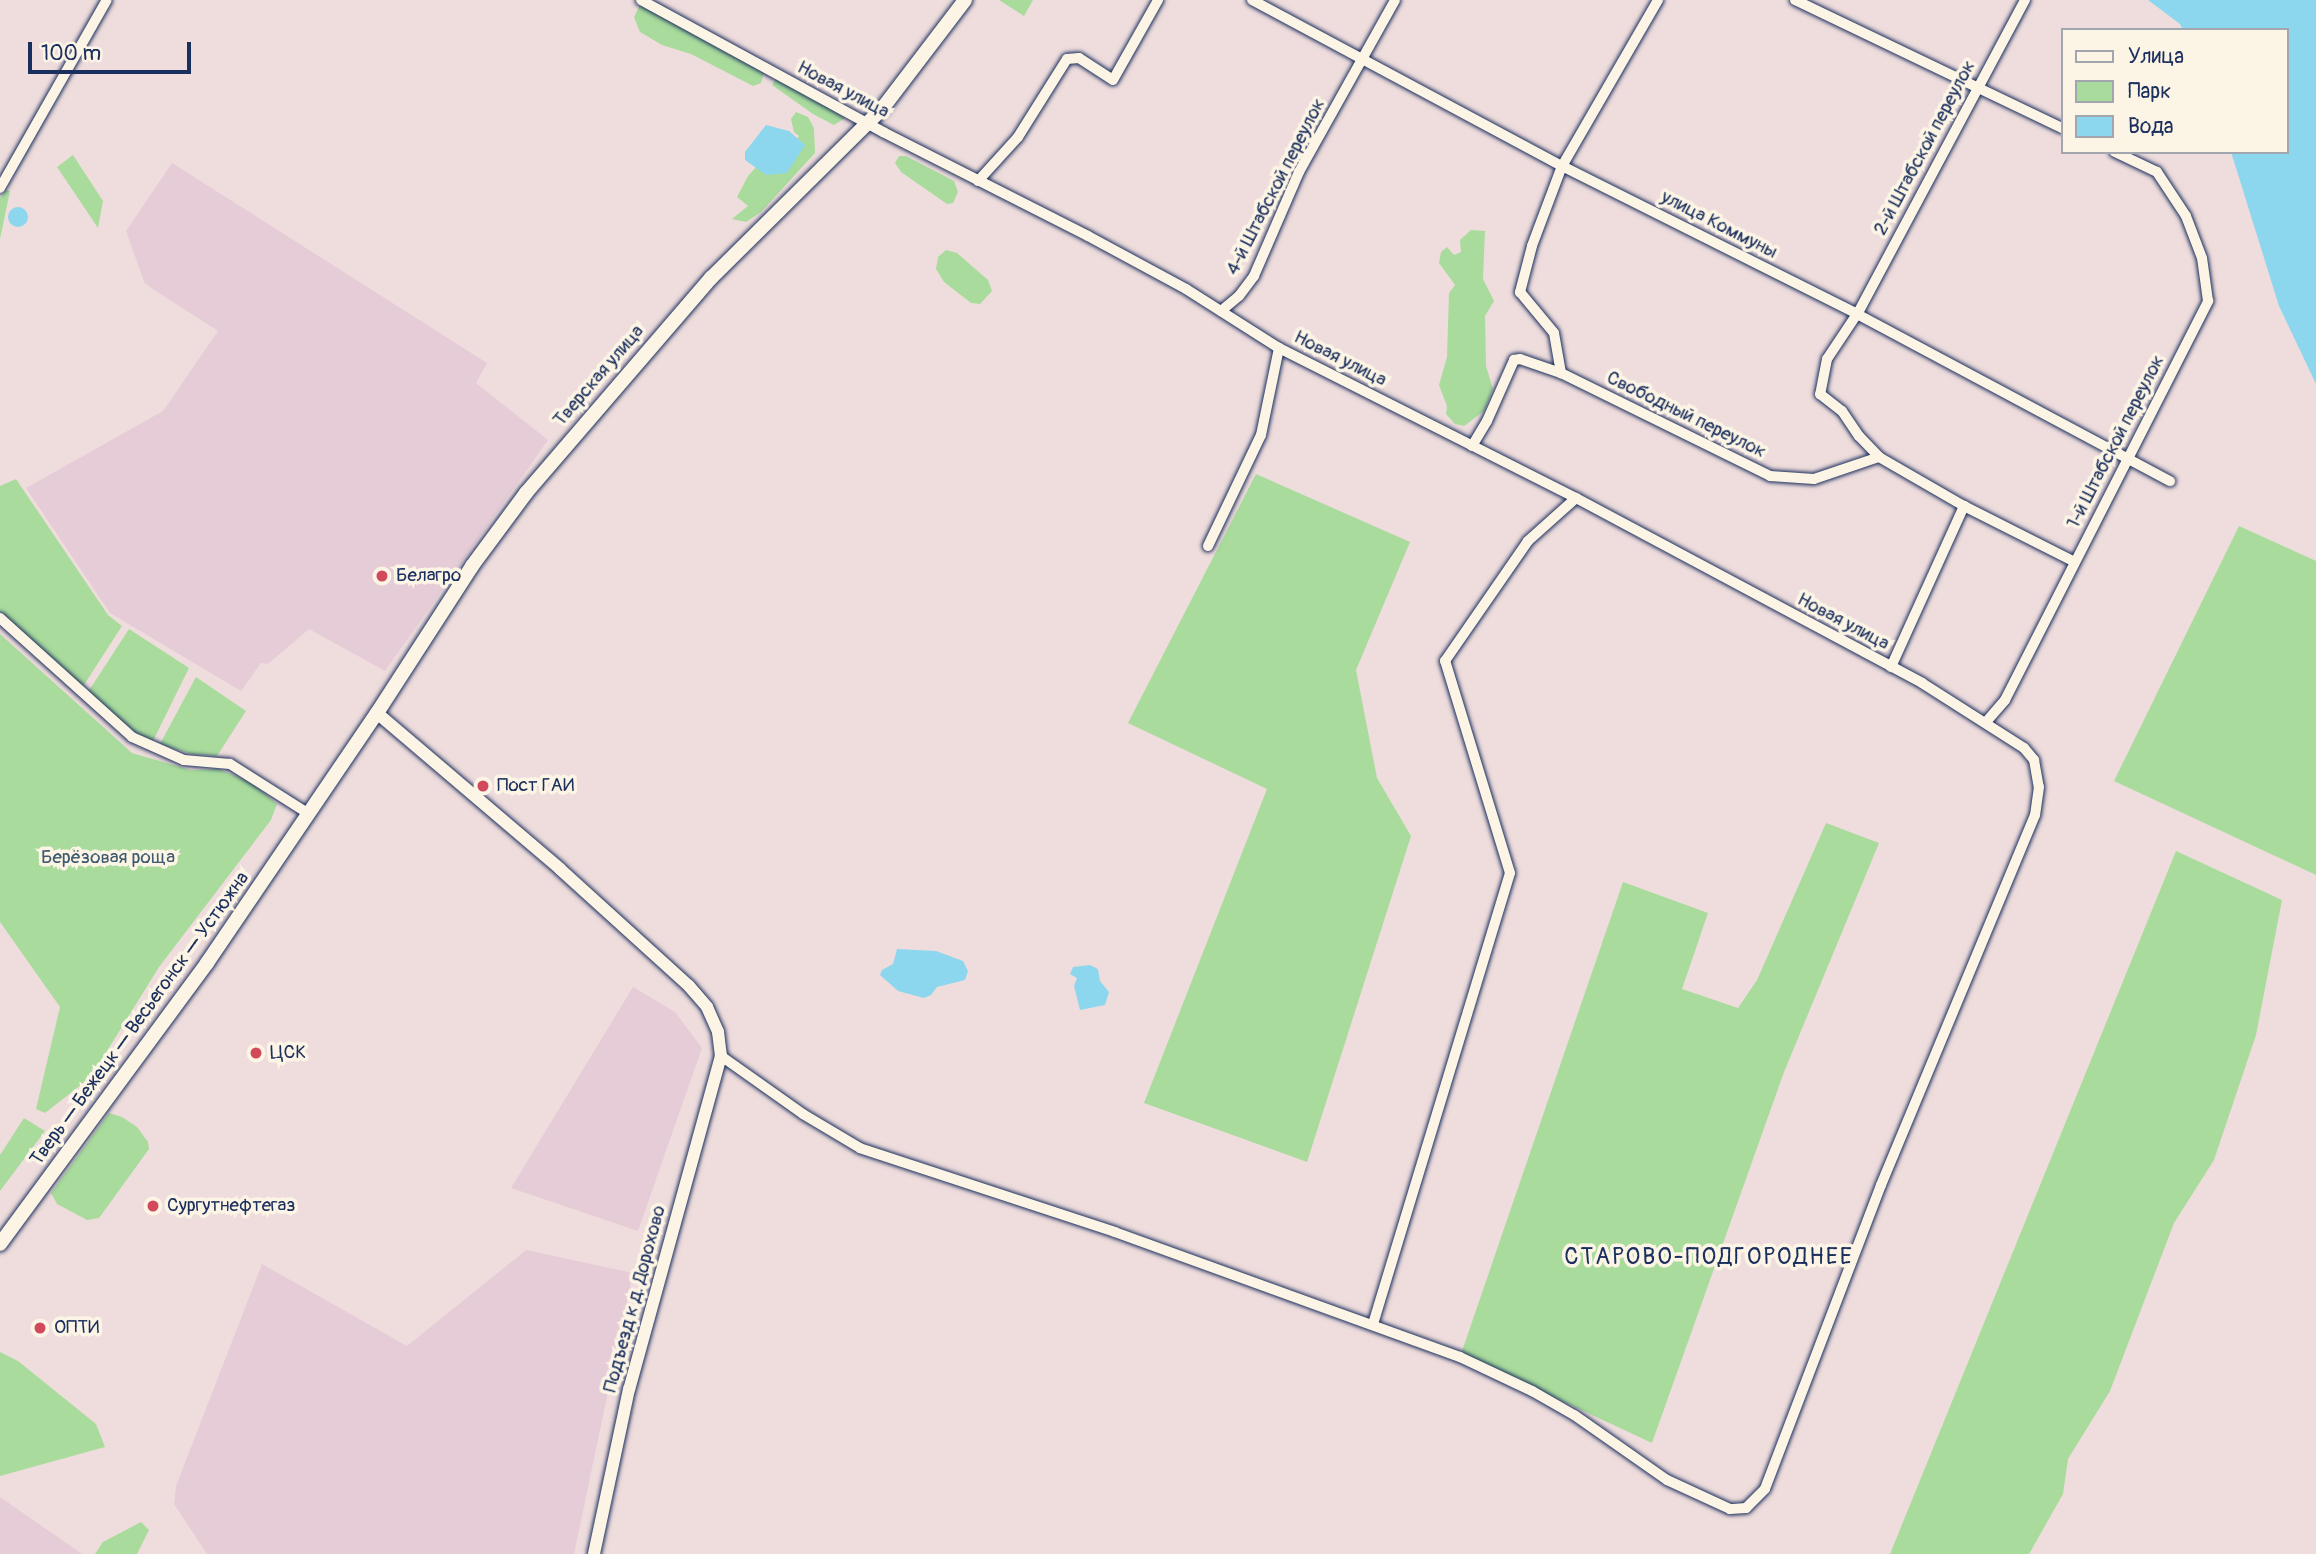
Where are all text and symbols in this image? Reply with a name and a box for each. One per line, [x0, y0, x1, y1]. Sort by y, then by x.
scale bar [32, 28, 194, 72]
legend [2060, 28, 2288, 154]
text: 100 m [41, 40, 101, 67]
text: Улица [2128, 43, 2184, 70]
street label: Новая улица [793, 56, 893, 124]
street label: 2-й Штабской переулок [1869, 57, 1981, 239]
text: Парк [2128, 78, 2171, 105]
street label: 4-й Штабской переулок [1222, 95, 1330, 279]
text: Вода [2128, 113, 2174, 140]
street label: улица Коммуны [1657, 186, 1781, 264]
street label: Тверская улица [549, 321, 649, 431]
street label: Новая улица [1290, 326, 1390, 392]
street label: 1-й Штабской переулок [2062, 352, 2170, 532]
street label: Свободный переулок [1603, 367, 1769, 463]
place label: Белагро [396, 565, 461, 587]
marker: Белагро [374, 568, 390, 584]
street label: Новая улица [1793, 588, 1893, 656]
place label: Пост ГАИ [497, 775, 574, 797]
marker: Пост ГАИ [475, 778, 491, 794]
park label: Берёзовая роща [41, 847, 175, 869]
street label: Тверь — Бежецк — Весьегонск — Устюжна [26, 868, 254, 1170]
place label: ЦСК [270, 1042, 306, 1064]
marker: ЦСК [248, 1045, 264, 1061]
place label: Сургутнефтегаз [167, 1195, 296, 1217]
marker: Сургутнефтегаз [145, 1198, 161, 1214]
street label: Подъезд к д. Дорохово [599, 1203, 671, 1395]
district label: СТАРОВО-ПОДГОРОДНЕЕ [1567, 1243, 1851, 1271]
place label: ОПТИ [54, 1317, 99, 1339]
marker: ОПТИ [32, 1320, 48, 1336]

